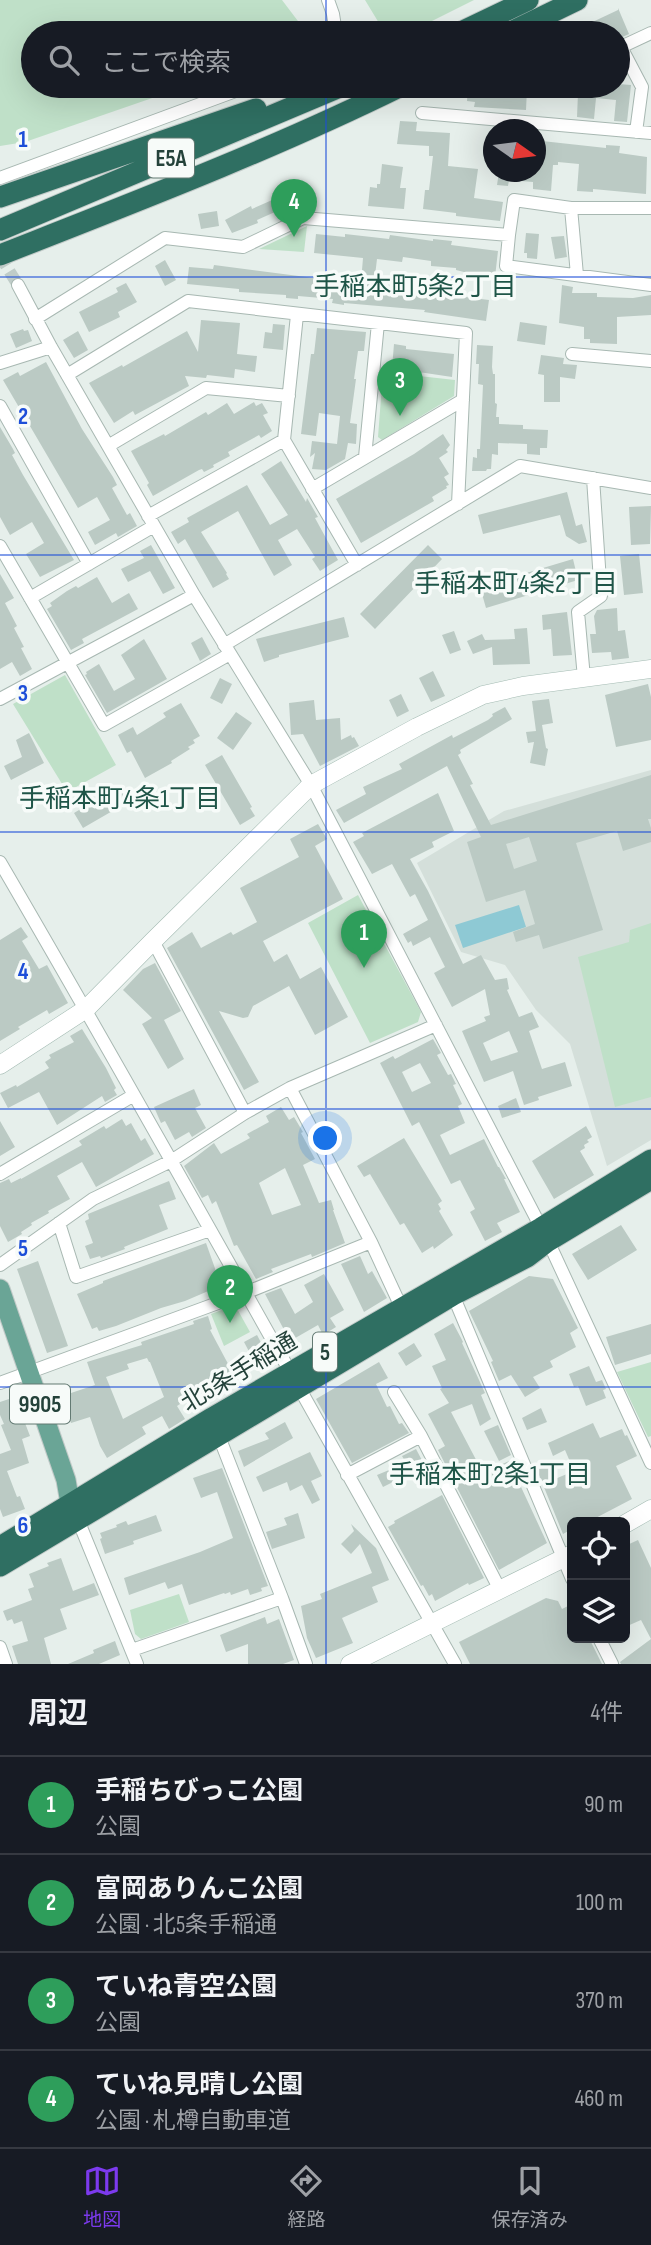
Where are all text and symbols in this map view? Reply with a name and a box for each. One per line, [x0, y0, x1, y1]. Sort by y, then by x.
search box [21, 21, 630, 98]
icon: search [45, 41, 83, 79]
text: ここで検索 [101, 48, 231, 79]
north arrow [483, 119, 546, 182]
text: 1 [18, 126, 28, 154]
road number: E5A [148, 139, 194, 178]
pin: 4 [271, 179, 317, 237]
district label: 手稲本町5条2丁目 [313, 272, 517, 303]
pin: 3 [377, 358, 423, 416]
text: 2 [18, 403, 28, 431]
district label: 手稲本町4条2丁目 [414, 569, 618, 600]
text: 3 [18, 680, 28, 708]
district label: 手稲本町4条1丁目 [19, 784, 221, 815]
pin: 1 [341, 910, 387, 968]
text: 4 [18, 958, 29, 986]
your location [308, 1121, 342, 1155]
text: 5 [18, 1235, 28, 1263]
pin: 2 [207, 1265, 253, 1323]
street label: 北5条手稲通 [176, 1327, 302, 1418]
road number: 5 [313, 1332, 337, 1372]
road number: 9905 [10, 1385, 70, 1424]
district label: 手稲本町2条1丁目 [389, 1460, 591, 1491]
text: 6 [18, 1512, 28, 1540]
map controls [567, 1517, 630, 1643]
button: locate [567, 1517, 630, 1580]
button: layers [567, 1580, 630, 1643]
text: 周辺 [28, 1696, 88, 1732]
text: 4件 [590, 1699, 623, 1727]
text: 手稲ちびっこ公園 [95, 1776, 303, 1807]
text: 1 [46, 1791, 56, 1819]
text: 90 m [584, 1791, 623, 1819]
text: 公園 [95, 1813, 141, 1841]
text: 富岡ありんこ公園 [95, 1874, 303, 1905]
text: 2 [46, 1889, 56, 1917]
text: 100 m [576, 1889, 623, 1917]
text: 公園 · 北5条手稲通 [95, 1911, 277, 1939]
text: ていね青空公園 [95, 1972, 277, 2003]
text: 3 [46, 1987, 56, 2015]
text: 370 m [576, 1987, 623, 2015]
text: 公園 [95, 2009, 141, 2037]
text: ていね見晴し公園 [95, 2070, 303, 2101]
text: 4 [46, 2085, 56, 2113]
text: 460 m [575, 2085, 623, 2113]
text: 公園 · 札樽自動車道 [95, 2107, 291, 2135]
tab: 地図 [83, 2162, 121, 2232]
tab: 経路 [287, 2162, 326, 2232]
tab: 保存済み [492, 2162, 568, 2232]

